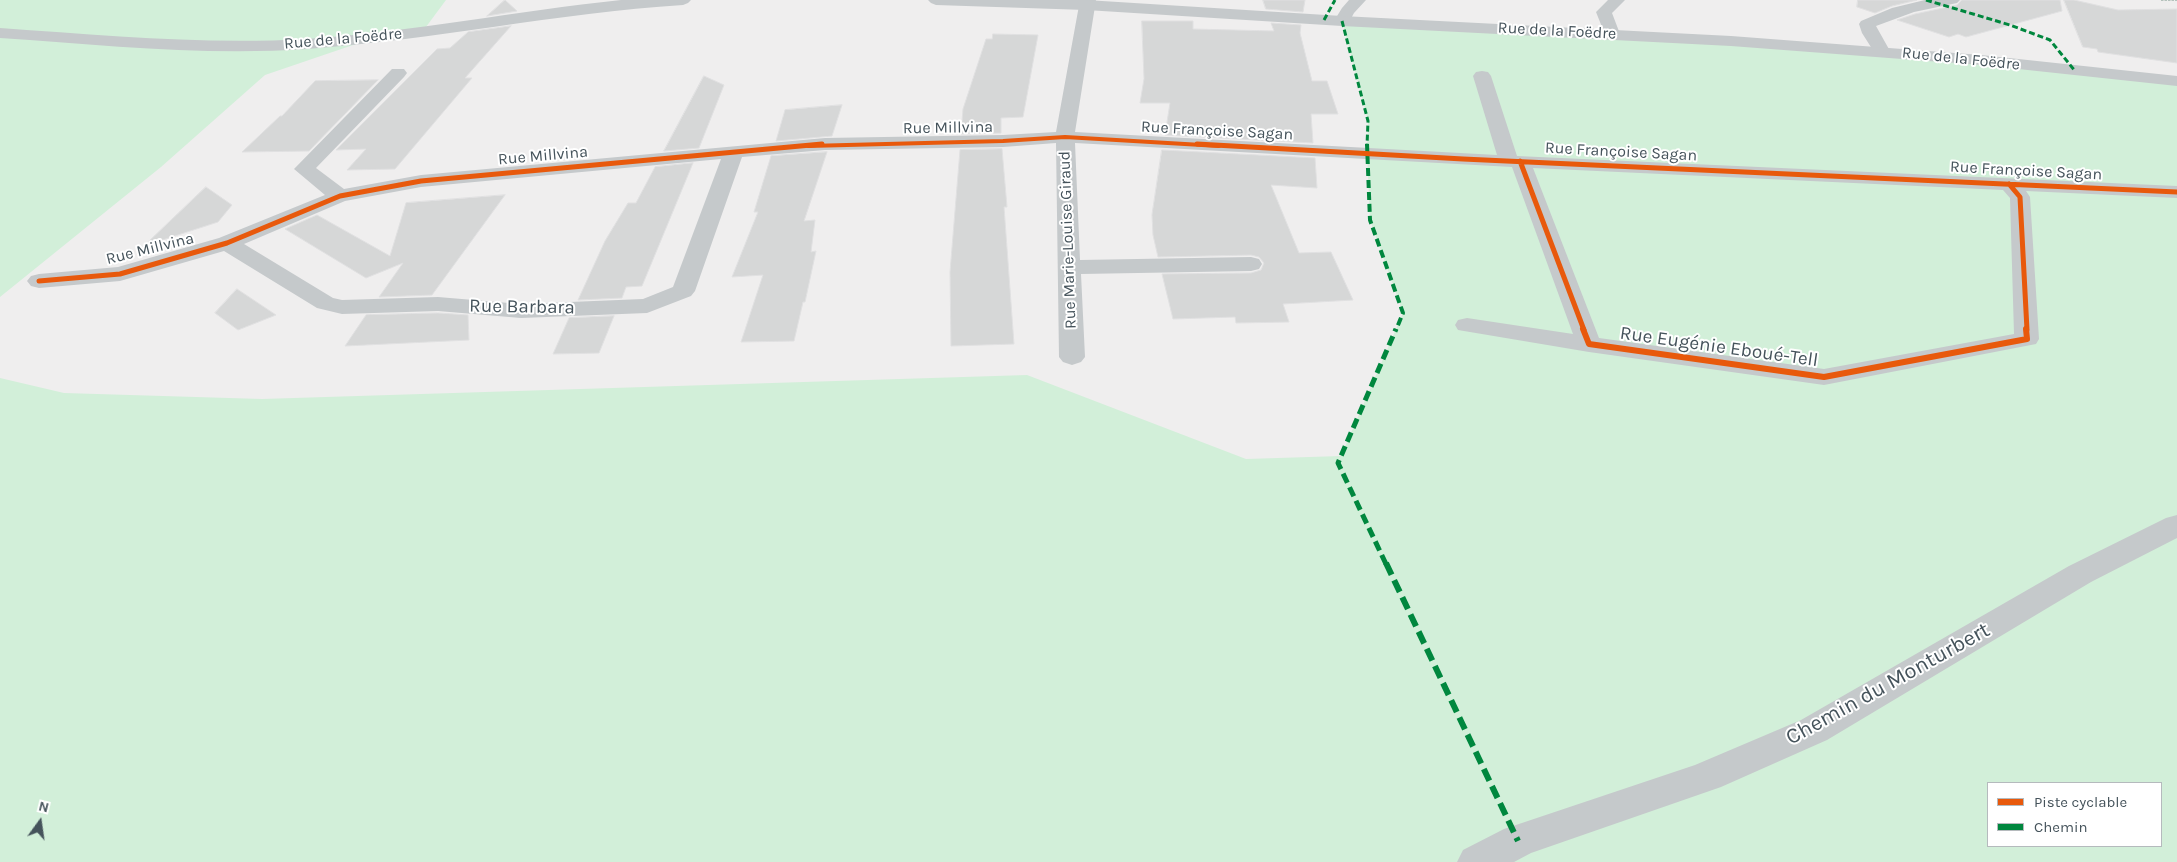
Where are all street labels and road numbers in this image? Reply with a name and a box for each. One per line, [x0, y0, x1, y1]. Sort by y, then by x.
street label: Rue de la Foëdre [1497, 18, 1617, 44]
street label: Rue de la Foëdre [283, 24, 403, 54]
street label: Rue de la Foëdre [1901, 43, 2021, 75]
street label: Rue Françoise Sagan [1140, 117, 1294, 145]
street label: Rue Millvina [903, 118, 993, 138]
street label: Rue Françoise Sagan [1544, 138, 1698, 166]
street label: Rue Millvina [497, 143, 589, 169]
street label: Rue Marie-Louise Giraud [1055, 151, 1081, 329]
street label: Rue Françoise Sagan [1949, 157, 2103, 185]
street label: Rue Millvina [104, 229, 196, 269]
street label: Rue Barbara [469, 295, 575, 319]
street label: Rue Eugénie Eboué-Tell [1618, 322, 1820, 372]
street label: Chemin du Monturbert [1781, 617, 1995, 751]

